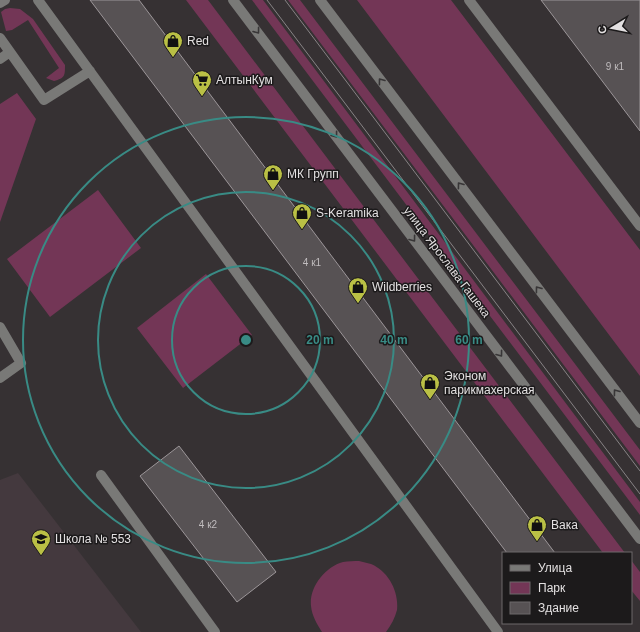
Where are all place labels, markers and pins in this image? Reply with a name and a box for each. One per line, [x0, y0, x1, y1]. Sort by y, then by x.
shop icon: Red [162, 30, 184, 58]
place label: Red [187, 34, 209, 48]
supermarket icon: АлтынКум [191, 69, 213, 97]
place label: АлтынКум [216, 73, 273, 87]
shop icon: МК Групп [262, 163, 284, 191]
place label: МК Групп [287, 167, 339, 181]
shop icon: S-Keramika [291, 202, 313, 230]
place label: S-Keramika [316, 206, 379, 220]
shop icon: Wildberries [347, 276, 369, 304]
place label: Wildberries [372, 280, 432, 294]
centre of rings [239, 333, 253, 347]
place label: Эконом парикмахерская [444, 369, 535, 397]
shop icon: Эконом парикмахерская [419, 372, 441, 400]
shop icon: Вака [526, 514, 548, 542]
place label: Вака [551, 518, 578, 532]
school or university icon: Школа № 553 [30, 528, 52, 556]
place label: Школа № 553 [55, 532, 131, 546]

